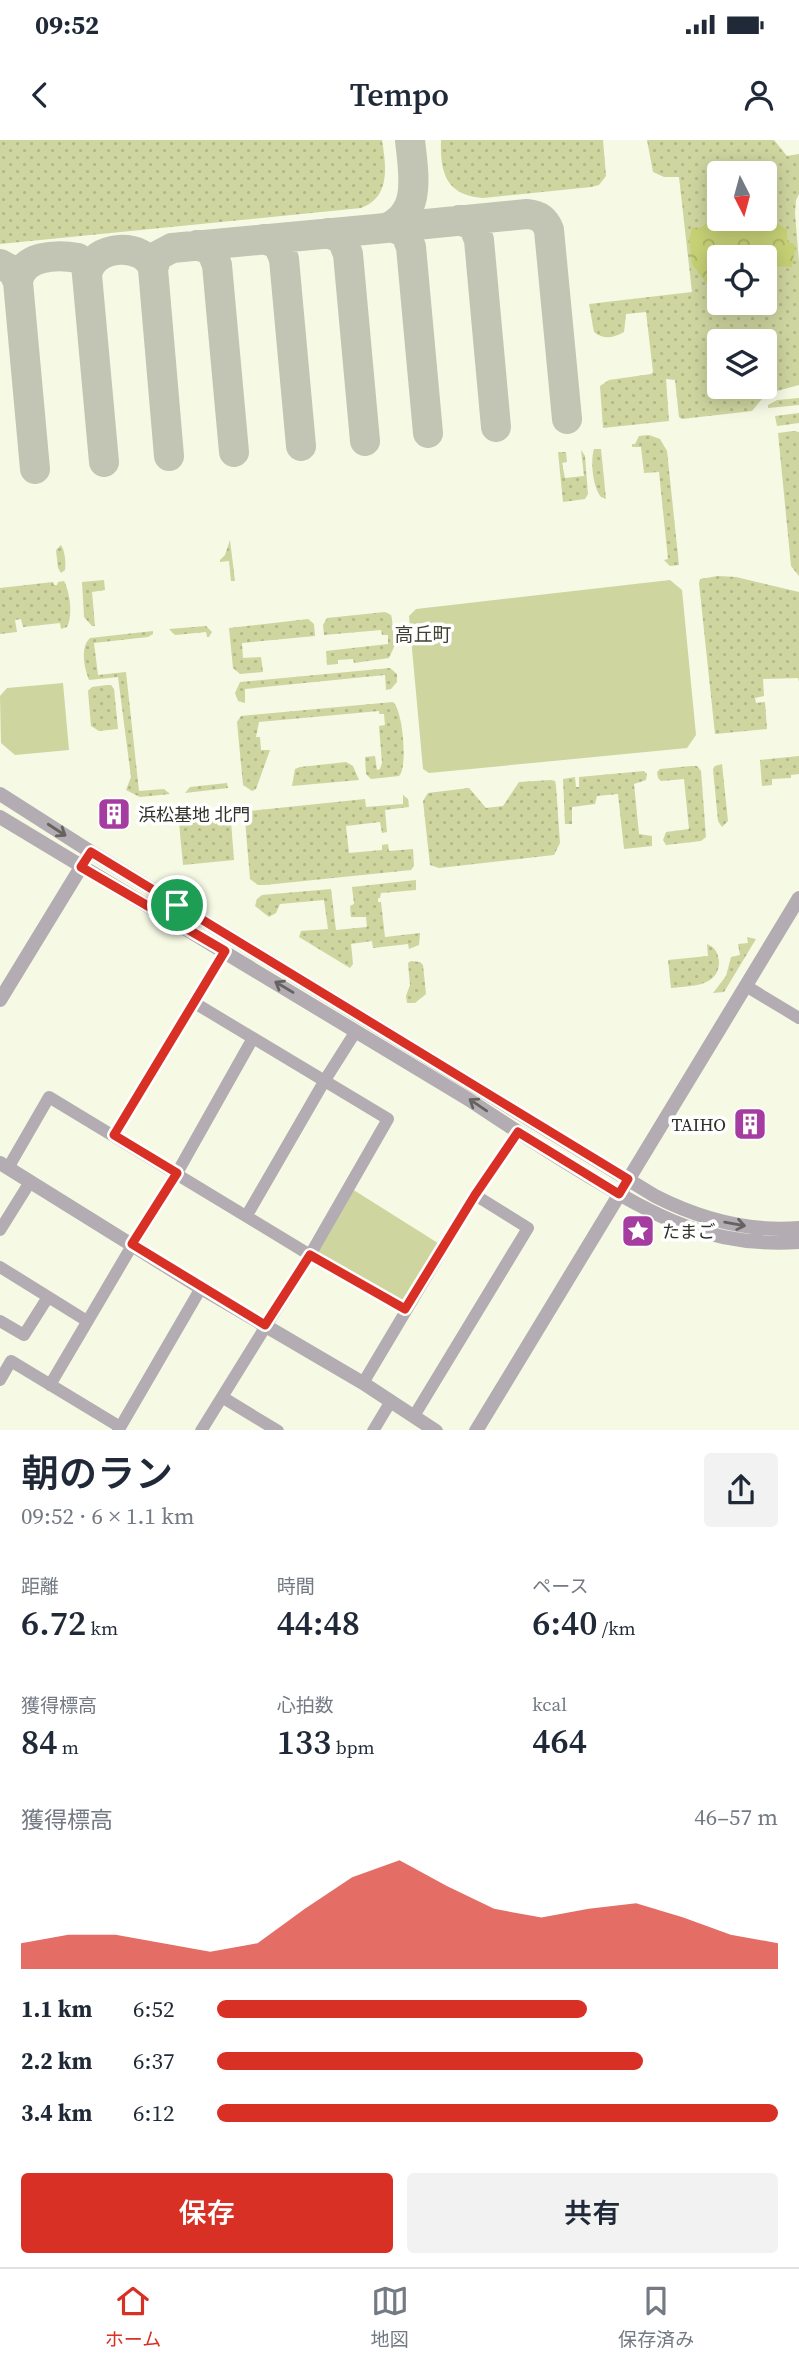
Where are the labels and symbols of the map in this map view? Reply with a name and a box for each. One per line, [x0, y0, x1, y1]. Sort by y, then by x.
north arrow [707, 161, 777, 231]
district label: 高丘町 [394, 621, 452, 647]
building icon: 浜松基地 北門 [95, 795, 133, 833]
place label: 浜松基地 北門 [138, 802, 250, 827]
one-way arrow [47, 824, 67, 838]
pin [147, 875, 207, 935]
one-way arrow [275, 979, 295, 993]
one-way arrow [469, 1098, 489, 1112]
building icon: TAIHO [731, 1105, 769, 1143]
place label: TAIHO [671, 1112, 726, 1137]
place icon: たまご [619, 1212, 657, 1250]
one-way arrow [723, 1218, 746, 1232]
place label: たまご [662, 1219, 715, 1244]

